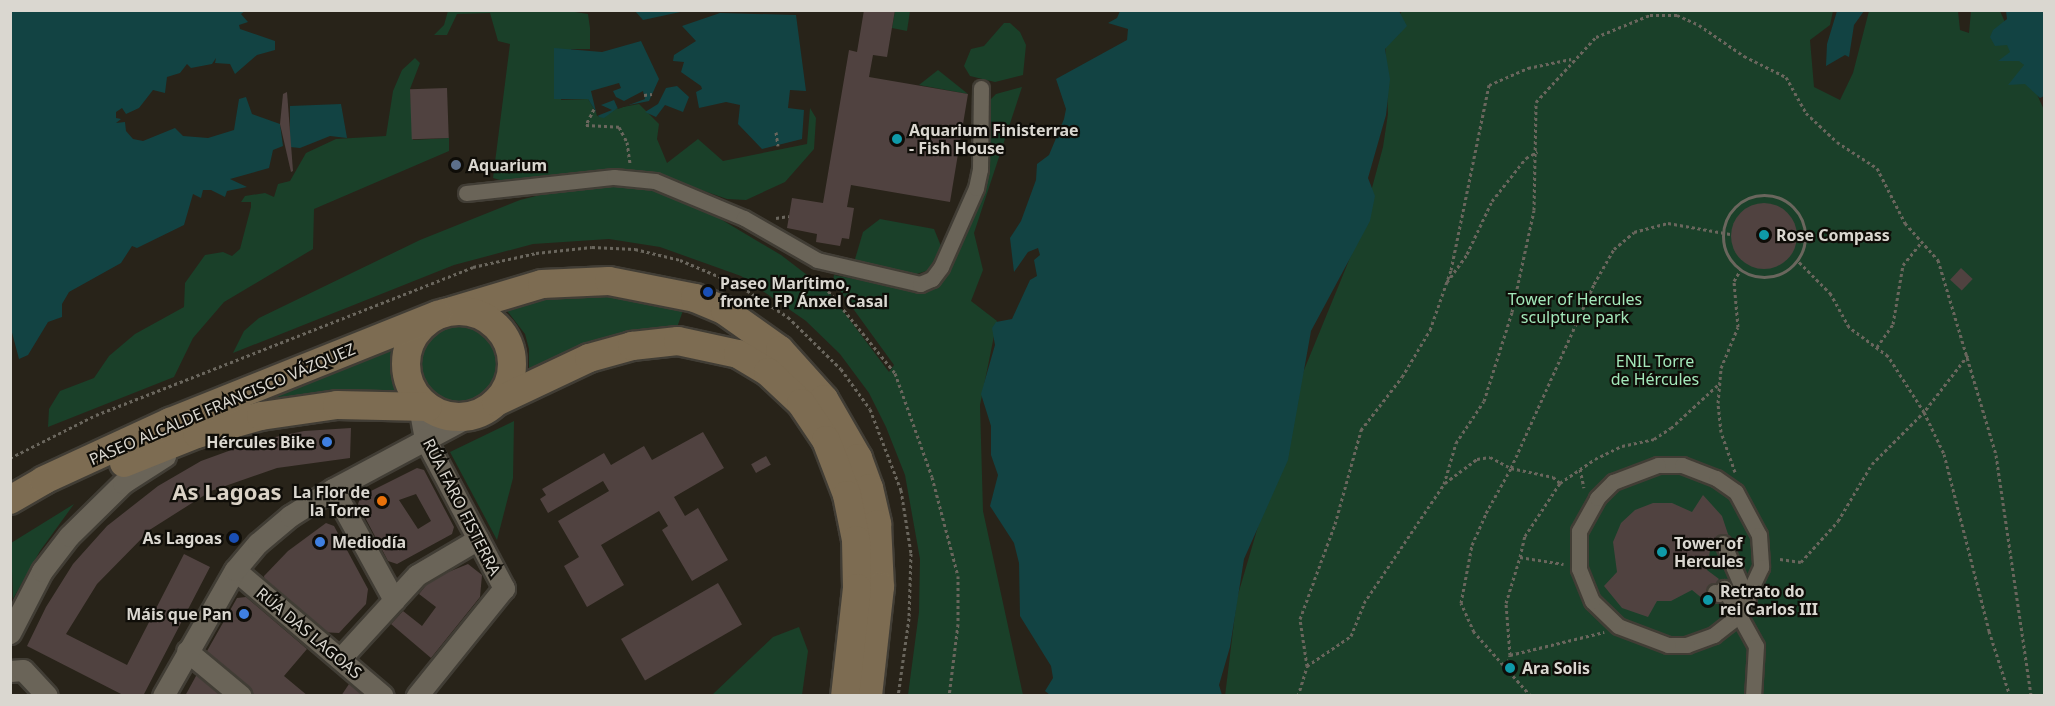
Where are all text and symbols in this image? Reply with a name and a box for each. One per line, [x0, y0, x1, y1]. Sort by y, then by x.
place label: Aquarium Finisterrae - Fish House [909, 120, 1079, 158]
marker: Aquarium Finisterrae - Fish House [890, 132, 904, 146]
place label: Aquarium [468, 155, 547, 175]
marker: Aquarium [449, 158, 463, 172]
place label: Rose Compass [1776, 225, 1890, 245]
marker: Rose Compass [1757, 228, 1771, 242]
place label: Paseo Marítimo, fronte FP Ánxel Casal [720, 273, 888, 311]
marker: Paseo Marítimo, fronte FP Ánxel Casal [701, 285, 715, 299]
park label: Tower of Hercules sculpture park [1508, 289, 1642, 327]
street label: PASEO ALCALDE FRANCISCO VÁZQUEZ [86, 339, 358, 469]
park label: ENIL Torre de Hércules [1611, 351, 1699, 389]
place label: Hércules Bike [206, 432, 315, 452]
marker: Hércules Bike [320, 435, 334, 449]
street label: RÚA FARO FISTERRA [419, 435, 505, 579]
district label: As Lagoas [172, 479, 282, 505]
place label: La Flor de la Torre [293, 482, 370, 520]
marker: La Flor de la Torre [375, 494, 389, 508]
place label: As Lagoas [142, 528, 222, 548]
marker: As Lagoas [227, 531, 241, 545]
place label: Mediodía [332, 532, 406, 552]
place label: Tower of Hercules [1674, 533, 1744, 571]
marker: Mediodía [313, 535, 327, 549]
marker: Tower of Hercules [1655, 545, 1669, 559]
place label: Retrato do rei Carlos III [1720, 581, 1818, 619]
street label: RÚA DAS LAGOAS [252, 583, 366, 683]
marker: Retrato do rei Carlos III [1701, 593, 1715, 607]
place label: Máis que Pan [126, 604, 232, 624]
marker: Máis que Pan [237, 607, 251, 621]
place label: Ara Solis [1522, 658, 1590, 678]
marker: Ara Solis [1503, 661, 1517, 675]

